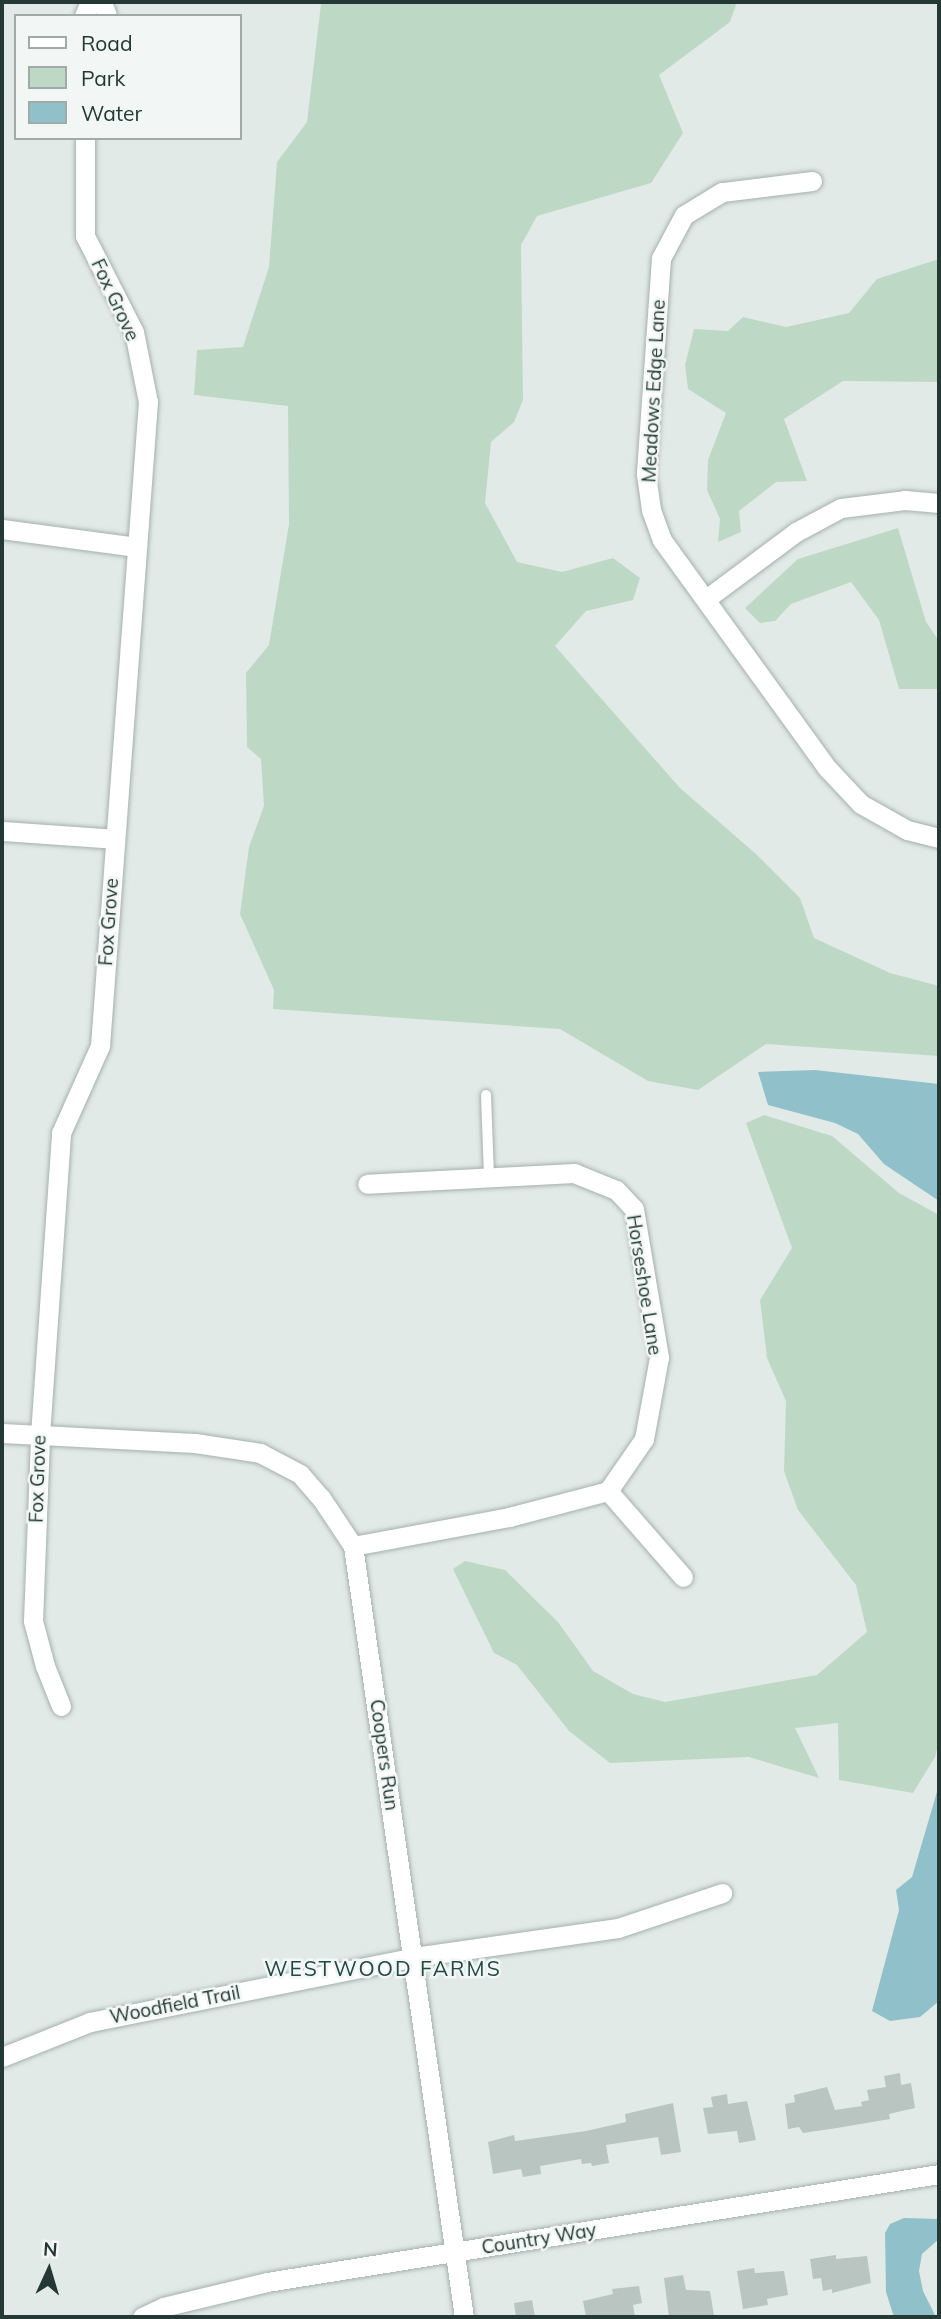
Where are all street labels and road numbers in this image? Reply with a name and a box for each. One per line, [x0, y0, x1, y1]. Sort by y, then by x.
street label: Fox Grove [86, 255, 144, 345]
street label: Meadows Edge Lane [638, 299, 670, 483]
street label: Fox Grove [95, 877, 123, 967]
street label: Horseshoe Lane [622, 1213, 666, 1357]
street label: Fox Grove [25, 1435, 51, 1523]
street label: Coopers Run [365, 1698, 403, 1812]
street label: Woodfield Trail [108, 1981, 242, 2029]
street label: Country Way [480, 2219, 598, 2259]

